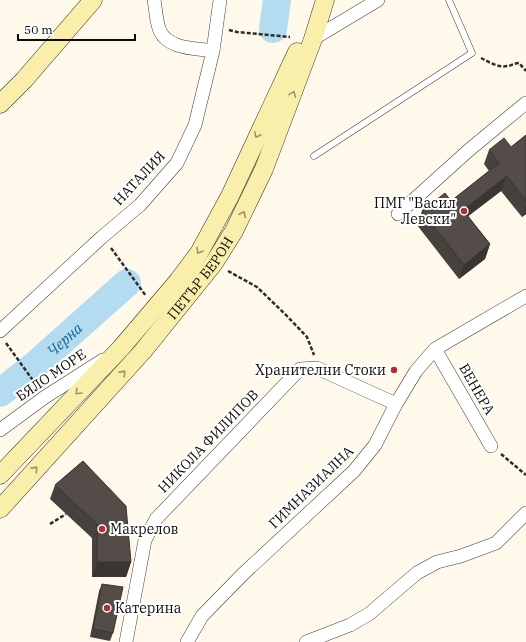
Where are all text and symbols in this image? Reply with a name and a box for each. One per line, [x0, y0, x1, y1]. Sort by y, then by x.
scale bar [18, 16, 135, 42]
text: 50 m [24, 22, 53, 37]
one-way arrow [288, 90, 296, 97]
one-way arrow [254, 131, 262, 139]
street label: НАТАЛИЯ [109, 147, 169, 209]
place label: ПМГ "Васил Левски" [374, 194, 456, 228]
marker: ПМГ "Васил Левски" [459, 206, 469, 216]
one-way arrow [238, 210, 246, 218]
street label: ПЕТЪР БЕРОН [163, 233, 237, 323]
one-way arrow [196, 247, 204, 254]
water label: Черна [42, 318, 87, 360]
street label: БЯЛО МОРЕ [12, 345, 90, 405]
street label: ВЕНЕРА [455, 360, 499, 418]
place label: Хранителни Стоки [255, 361, 386, 379]
marker: Хранителни Стоки [389, 365, 399, 375]
one-way arrow [118, 370, 125, 378]
street label: НИКОЛА ФИЛИПОВ [154, 385, 262, 497]
one-way arrow [76, 387, 83, 395]
street label: ГИМНАЗИАЛНА [265, 442, 357, 532]
one-way arrow [30, 466, 38, 474]
place label: Макрелов [110, 520, 179, 538]
marker: Макрелов [97, 524, 107, 534]
place label: Катерина [115, 599, 182, 617]
marker: Катерина [102, 603, 112, 613]

